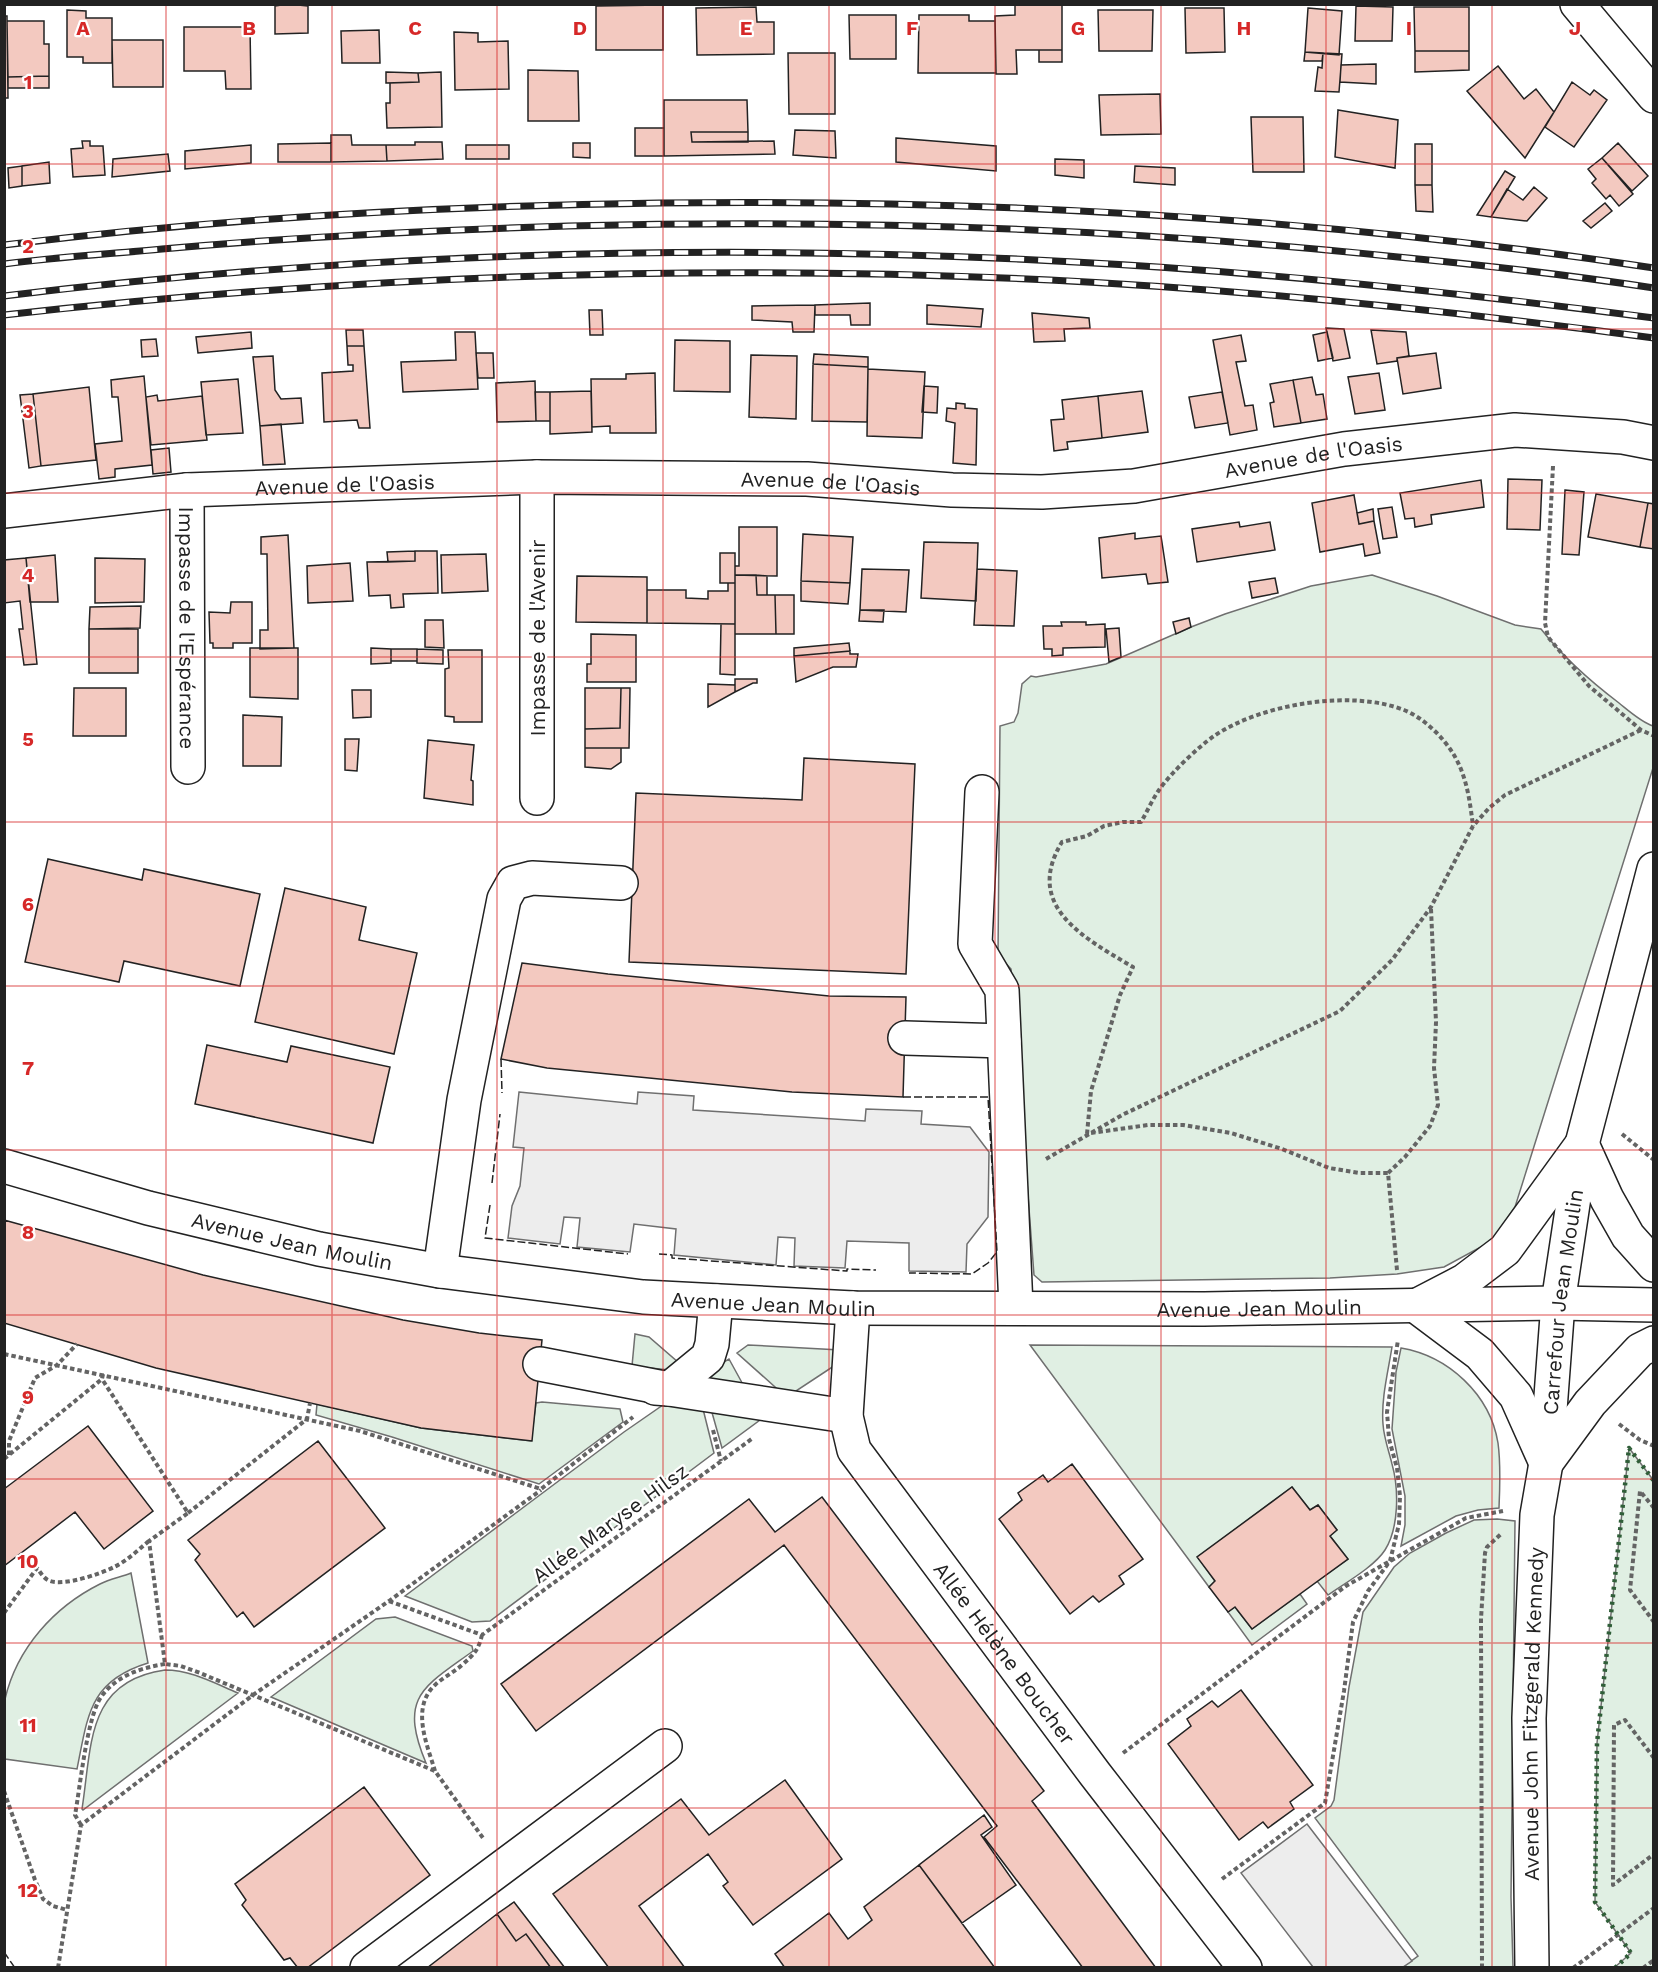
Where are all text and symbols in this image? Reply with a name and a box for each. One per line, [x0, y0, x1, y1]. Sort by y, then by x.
text: A [76, 16, 90, 40]
text: B [242, 16, 256, 40]
text: C [408, 16, 422, 40]
text: D [573, 16, 587, 40]
text: E [740, 16, 752, 40]
text: F [906, 16, 918, 40]
text: G [1071, 16, 1085, 40]
text: H [1237, 16, 1251, 40]
text: I [1406, 16, 1412, 40]
text: J [1569, 16, 1581, 40]
text: 1 [24, 70, 32, 94]
text: 2 [22, 234, 34, 258]
text: 3 [22, 399, 34, 423]
street label: Avenue de l'Oasis [1222, 430, 1404, 482]
street label: Avenue de l'Oasis [740, 466, 921, 500]
street label: Avenue de l'Oasis [254, 468, 435, 500]
street label: Impasse de l'Espérance [175, 507, 200, 749]
street label: Impasse de l'Avenir [525, 539, 550, 737]
text: 4 [22, 563, 35, 587]
text: 5 [22, 727, 34, 751]
text: 6 [22, 892, 34, 916]
text: 7 [22, 1056, 34, 1080]
street label: Carrefour Jean Moulin [1537, 1187, 1588, 1416]
street label: Avenue Jean Moulin [189, 1206, 395, 1275]
text: 8 [22, 1220, 34, 1244]
street label: Avenue Jean Moulin [670, 1286, 876, 1321]
street label: Avenue Jean Moulin [1157, 1294, 1362, 1322]
text: 9 [22, 1385, 34, 1409]
street label: Allée Maryse Hilsz [527, 1458, 693, 1588]
street label: Avenue John Fitzgerald Kennedy [1516, 1546, 1548, 1881]
text: 10 [17, 1549, 39, 1573]
street label: Allée Hélène Boucher [929, 1557, 1081, 1749]
text: 11 [19, 1713, 37, 1737]
text: 12 [18, 1878, 38, 1902]

